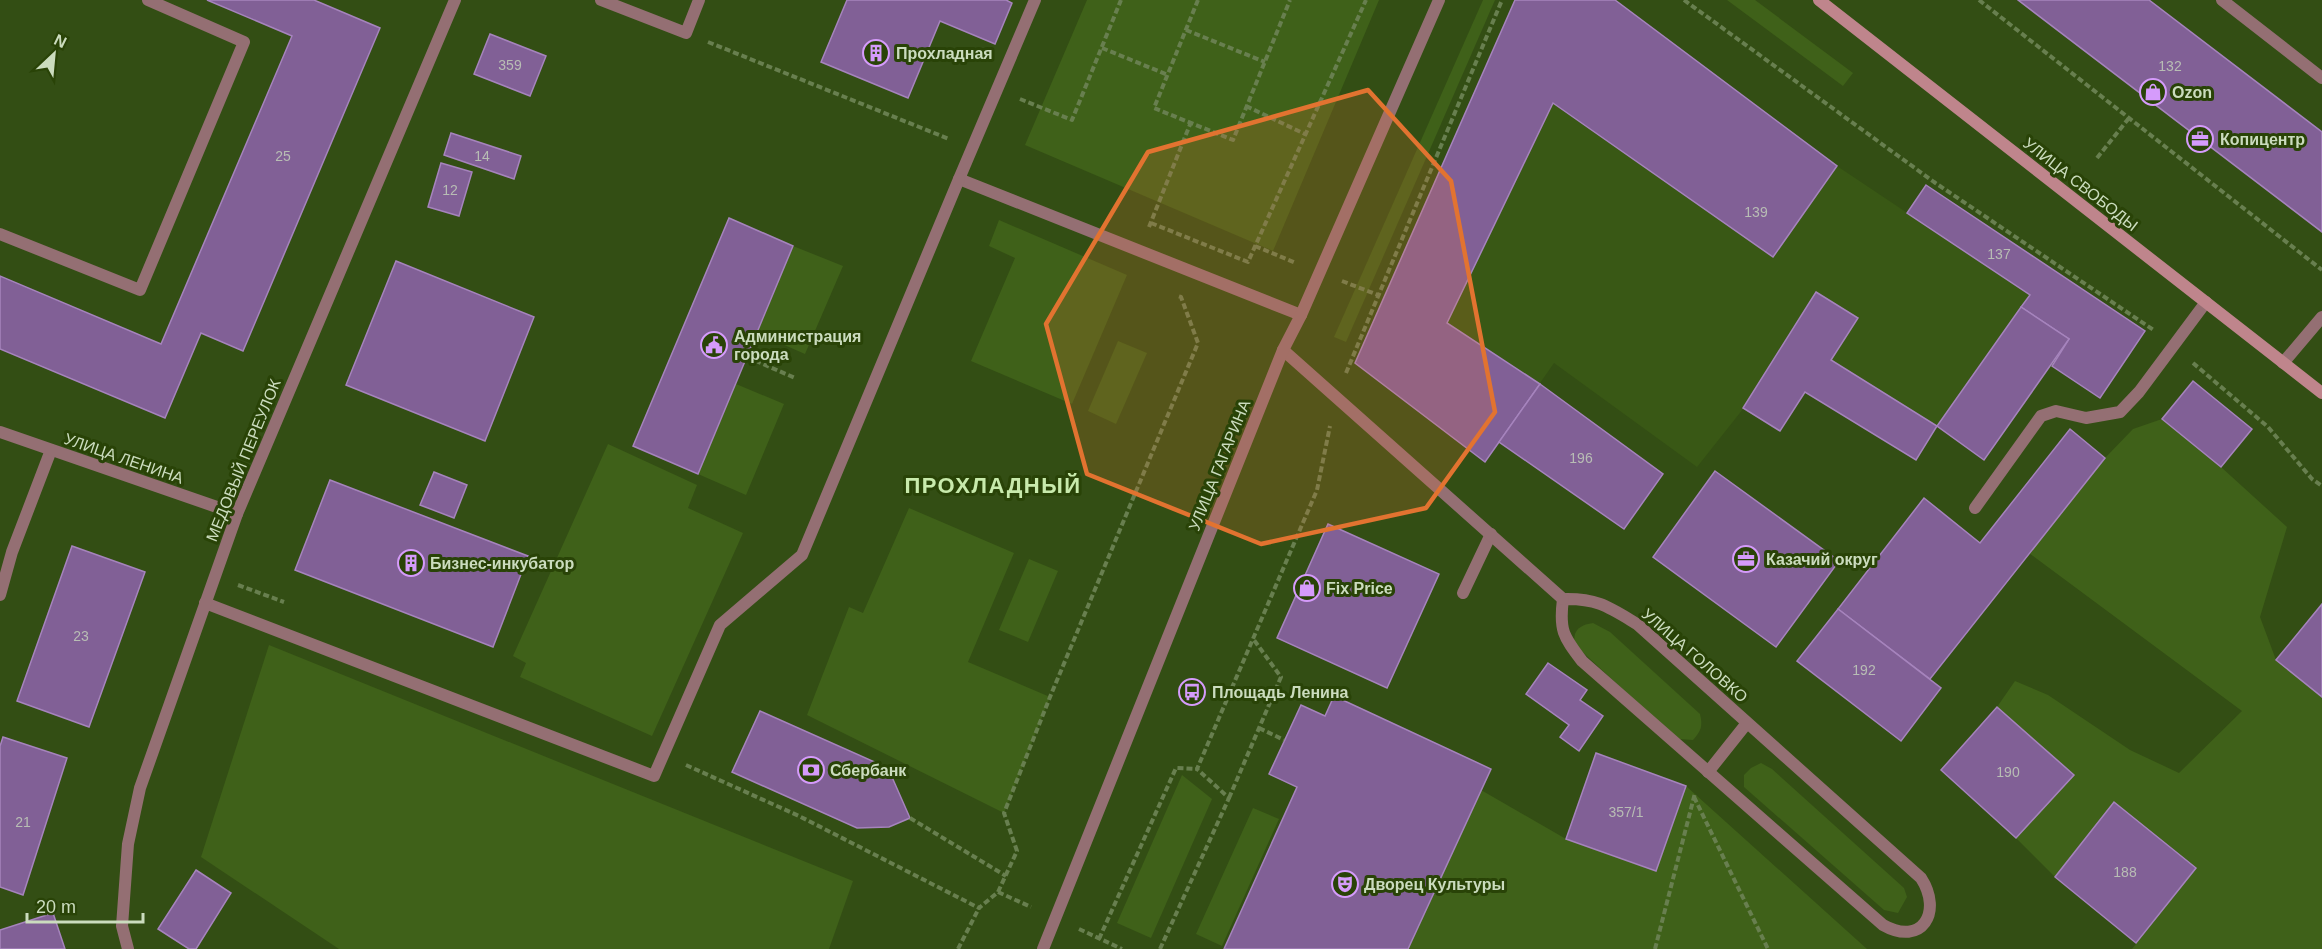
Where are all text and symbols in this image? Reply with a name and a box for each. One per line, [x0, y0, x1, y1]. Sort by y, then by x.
north arrow [24, 24, 84, 84]
text: N [51, 31, 69, 51]
building icon: Прохладная [861, 38, 891, 68]
place label: Прохладная [896, 45, 993, 62]
house number: 359 [498, 57, 522, 73]
house number: 132 [2158, 58, 2182, 74]
shop icon: Ozon [2138, 77, 2168, 107]
place label: Ozon [2172, 84, 2212, 101]
office icon: Копицентр [2185, 124, 2215, 154]
place label: Копицентр [2220, 131, 2305, 148]
street label: УЛИЦА СВОБОДЫ [2020, 135, 2141, 234]
house number: 25 [275, 148, 291, 164]
house number: 14 [474, 148, 490, 164]
house number: 12 [442, 182, 458, 198]
house number: 139 [1744, 204, 1768, 220]
house number: 137 [1987, 246, 2011, 262]
place label: Администрация города [734, 328, 861, 363]
public building icon: Администрация города [699, 330, 729, 360]
street label: МЕДОВЫЙ ПЕРЕУЛОК [202, 376, 284, 544]
street label: УЛИЦА ГАГАРИНА [1185, 397, 1254, 533]
street label: УЛИЦА ЛЕНИНА [62, 430, 186, 487]
house number: 196 [1569, 450, 1593, 466]
district label: ПРОХЛАДНЫЙ [904, 473, 1082, 498]
office icon: Казачий округ [1731, 544, 1761, 574]
building icon: Бизнес-инкубатор [396, 548, 426, 578]
place label: Казачий округ [1766, 551, 1878, 568]
place label: Бизнес-инкубатор [430, 555, 574, 572]
shop icon: Fix Price [1292, 573, 1322, 603]
place label: Fix Price [1326, 580, 1393, 597]
street label: УЛИЦА ГОЛОВКО [1639, 605, 1751, 706]
house number: 23 [73, 628, 89, 644]
house number: 192 [1852, 662, 1876, 678]
bus stop icon: Площадь Ленина [1177, 677, 1207, 707]
place label: Площадь Ленина [1212, 684, 1349, 701]
bank icon: Сбербанк [796, 755, 826, 785]
place label: Сбербанк [830, 762, 907, 779]
house number: 190 [1996, 764, 2020, 780]
house number: 357/1 [1608, 804, 1644, 820]
house number: 21 [15, 814, 31, 830]
house number: 188 [2113, 864, 2137, 880]
theatre icon: Дворец Культуры [1330, 869, 1360, 899]
place label: Дворец Культуры [1364, 876, 1505, 893]
scale bar [27, 886, 142, 924]
text: 20 m [36, 897, 76, 917]

